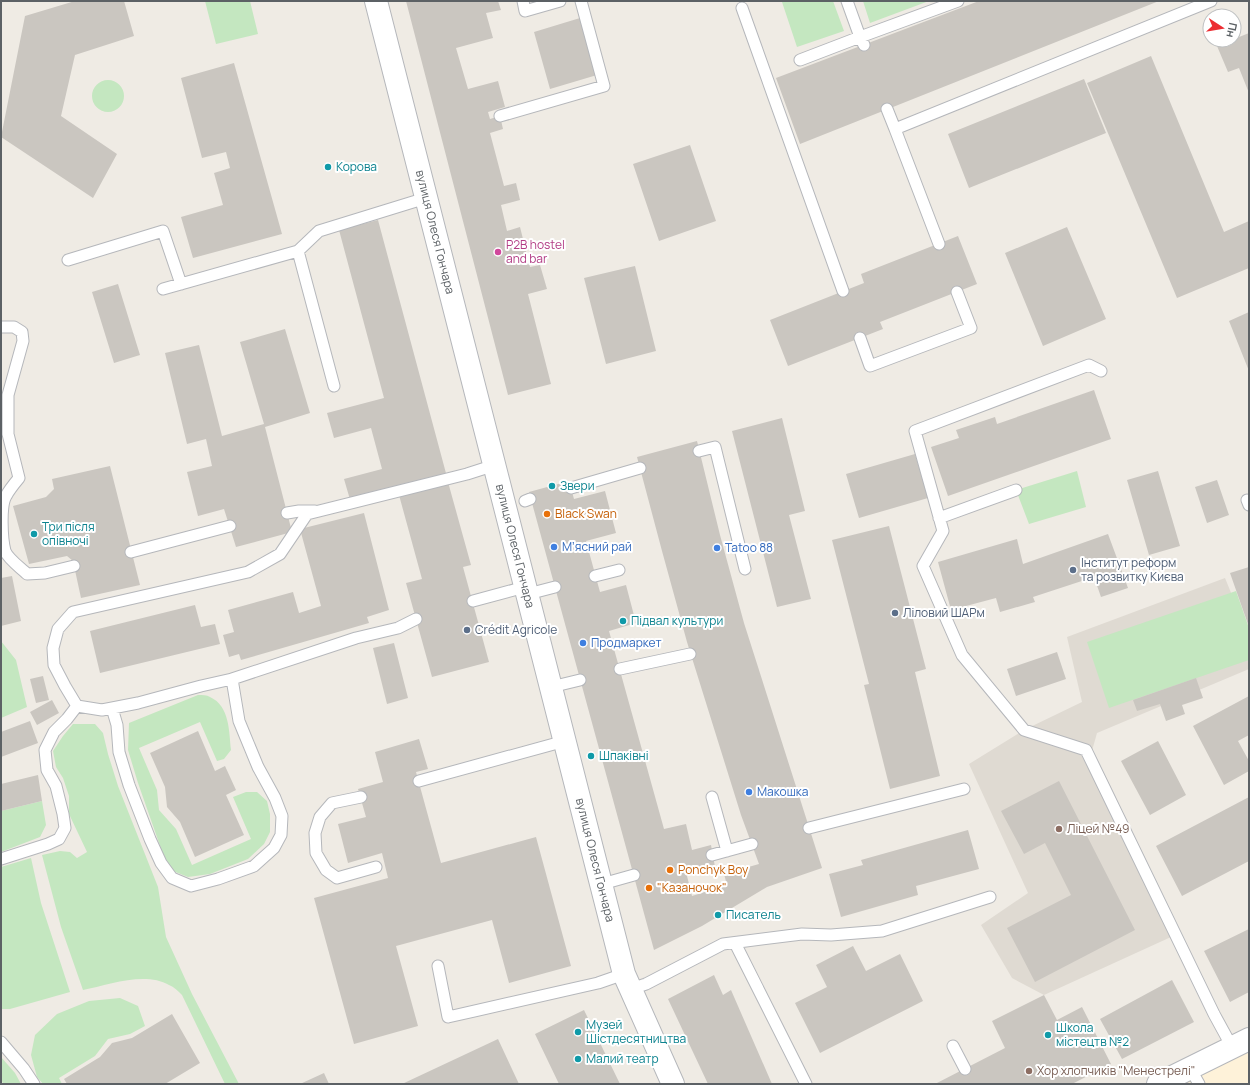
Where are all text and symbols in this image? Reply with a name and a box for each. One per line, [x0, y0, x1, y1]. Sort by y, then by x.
north arrow [1202, 8, 1242, 48]
text: Пн [1223, 21, 1241, 39]
place label: Корова [336, 158, 377, 175]
marker: Корова [323, 162, 333, 172]
street label: вулиця Олеся Гончара [412, 168, 459, 296]
place label: P2B hostel and bar [506, 236, 565, 267]
marker: P2B hostel and bar [493, 247, 503, 257]
place label: Звери [560, 477, 595, 494]
marker: Звери [547, 481, 557, 491]
street label: вулиця Олеся Гончара [492, 482, 539, 610]
place label: Black Swan [555, 505, 617, 522]
marker: Black Swan [542, 509, 552, 519]
place label: Три після опівночі [42, 518, 95, 549]
marker: Три після опівночі [29, 529, 39, 539]
place label: Мʼясний рай [562, 538, 632, 555]
place label: Tatoo 88 [725, 539, 773, 556]
marker: Мʼясний рай [549, 542, 559, 552]
marker: Tatoo 88 [712, 543, 722, 553]
place label: Інститут реформ та розвитку Києва [1081, 554, 1184, 585]
marker: Інститут реформ та розвитку Києва [1068, 565, 1078, 575]
place label: Ліловий ШАРм [903, 604, 985, 621]
marker: Ліловий ШАРм [890, 608, 900, 618]
place label: Підвал культури [631, 612, 723, 629]
marker: Підвал культури [618, 616, 628, 626]
place label: Crédit Agricole [475, 621, 557, 638]
marker: Crédit Agricole [462, 625, 472, 635]
place label: Продмаркет [591, 634, 661, 651]
marker: Продмаркет [578, 638, 588, 648]
place label: Шпаківні [599, 747, 648, 764]
marker: Шпаківні [586, 751, 596, 761]
place label: Макошка [757, 783, 808, 800]
marker: Макошка [744, 787, 754, 797]
street label: вулиця Олеся Гончара [572, 796, 619, 924]
place label: Ліцей №49 [1067, 820, 1130, 837]
marker: Ліцей №49 [1054, 824, 1064, 834]
place label: Ponchyk Boy [678, 861, 749, 878]
marker: Ponchyk Boy [665, 865, 675, 875]
place label: "Казаночок" [657, 879, 727, 896]
marker: "Казаночок" [644, 883, 654, 893]
place label: Писатель [726, 906, 781, 923]
marker: Писатель [713, 910, 723, 920]
place label: Музей Шістдесятництва [586, 1016, 686, 1047]
place label: Школа містецтв №2 [1056, 1019, 1129, 1050]
marker: Музей Шістдесятництва [573, 1027, 583, 1037]
marker: Школа містецтв №2 [1043, 1030, 1053, 1040]
place label: Малий театр [586, 1050, 659, 1067]
marker: Малий театр [573, 1054, 583, 1064]
place label: Хор хлопчиків "Менестрелі" [1037, 1062, 1196, 1079]
marker: Хор хлопчиків "Менестрелі" [1024, 1066, 1034, 1076]

